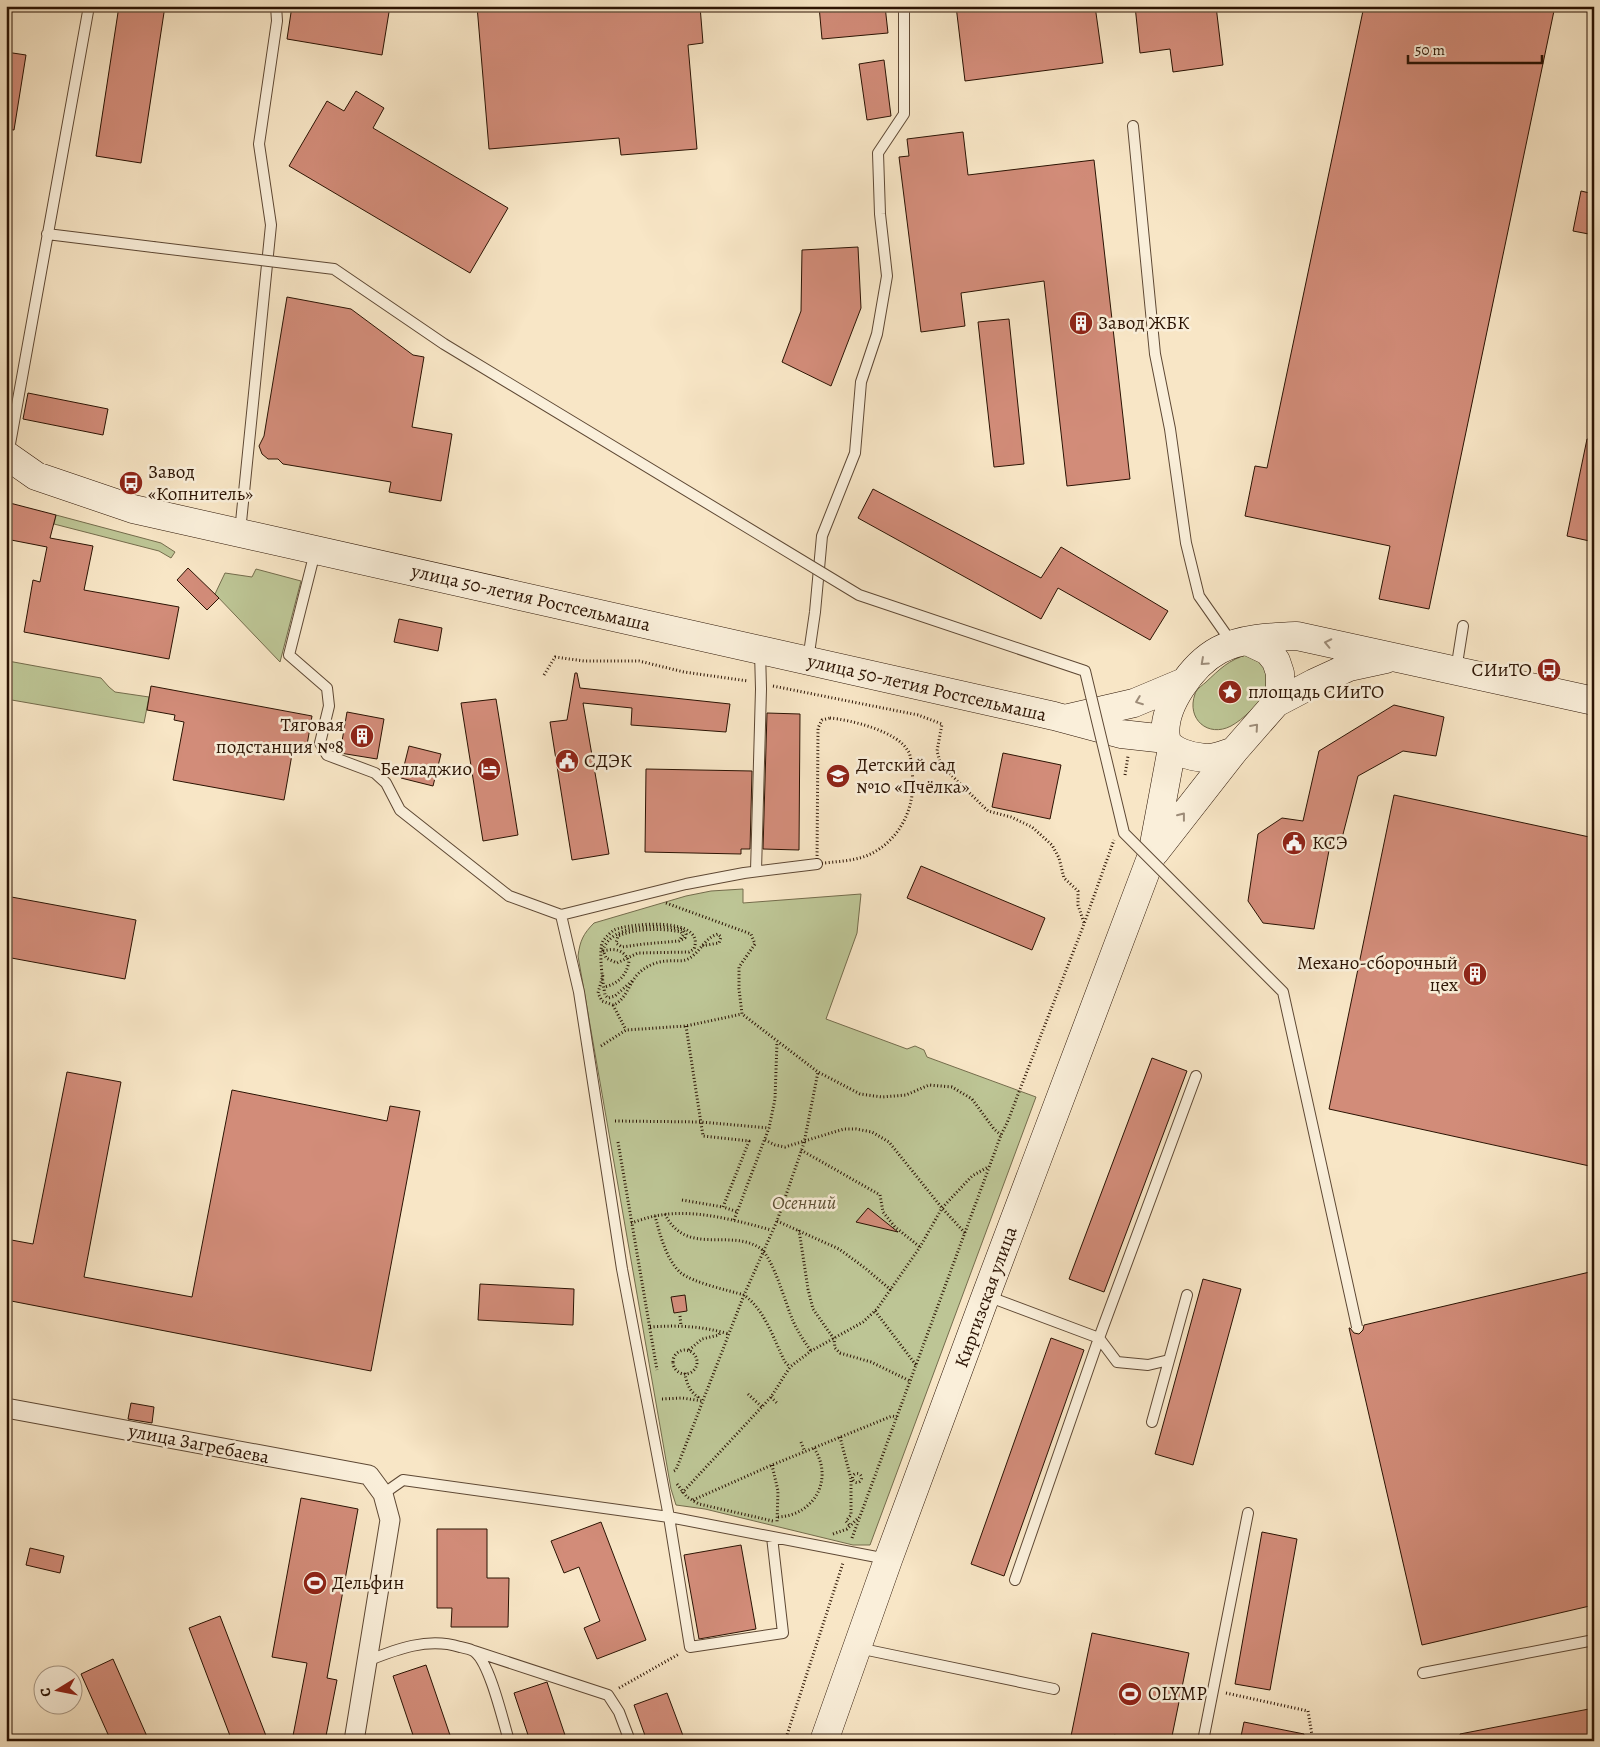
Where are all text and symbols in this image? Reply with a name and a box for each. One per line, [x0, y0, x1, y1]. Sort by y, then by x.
scale bar [1408, 32, 1541, 64]
text: 50 m [1415, 40, 1445, 60]
building icon: Завод ЖБК [1068, 310, 1094, 336]
place label: Завод ЖБК [1098, 310, 1189, 336]
place label: Завод «Копнитель» [148, 459, 253, 507]
bus stop icon: Завод «Копнитель» [118, 470, 144, 496]
street label: улица 50-летия Ростсельмаша [408, 558, 653, 638]
one-way arrow [1323, 638, 1332, 649]
street label: улица 50-летия Ростсельмаша [804, 648, 1049, 728]
one-way arrow [1201, 656, 1210, 665]
place label: СИиТО [1472, 657, 1532, 683]
bus stop icon: СИиТО [1536, 657, 1562, 683]
place icon: площадь СИиТО [1217, 679, 1243, 705]
place label: площадь СИиТО [1248, 679, 1384, 705]
one-way arrow [1135, 695, 1144, 705]
place label: Тяговая подстанция №8 [216, 712, 344, 760]
building icon: Тяговая подстанция №8 [349, 723, 375, 749]
one-way arrow [1250, 723, 1259, 732]
public building icon: СДЭК [554, 748, 580, 774]
place label: СДЭК [584, 748, 632, 774]
place label: Детский сад №10 «Пчёлка» [856, 752, 970, 800]
place label: Белладжио [380, 756, 472, 782]
hotel icon: Белладжио [476, 756, 502, 782]
school or university icon: Детский сад №10 «Пчёлка» [825, 763, 851, 789]
one-way arrow [1177, 813, 1186, 822]
public building icon: КСЭ [1281, 830, 1307, 856]
place label: КСЭ [1312, 830, 1347, 856]
place label: Механо-сборочный цех [1297, 950, 1459, 998]
building icon: Механо-сборочный цех [1462, 961, 1488, 987]
park label: Осенний [772, 1190, 836, 1216]
street label: Киргизская улица [948, 1223, 1024, 1371]
street label: улица Загребаева [125, 1417, 272, 1470]
sports icon: Дельфин [302, 1570, 328, 1596]
place label: Дельфин [332, 1570, 404, 1596]
north arrow [32, 1664, 82, 1714]
sports icon: OLYMP [1117, 1681, 1143, 1707]
place label: OLYMP [1148, 1681, 1207, 1707]
text: С [36, 1686, 56, 1698]

